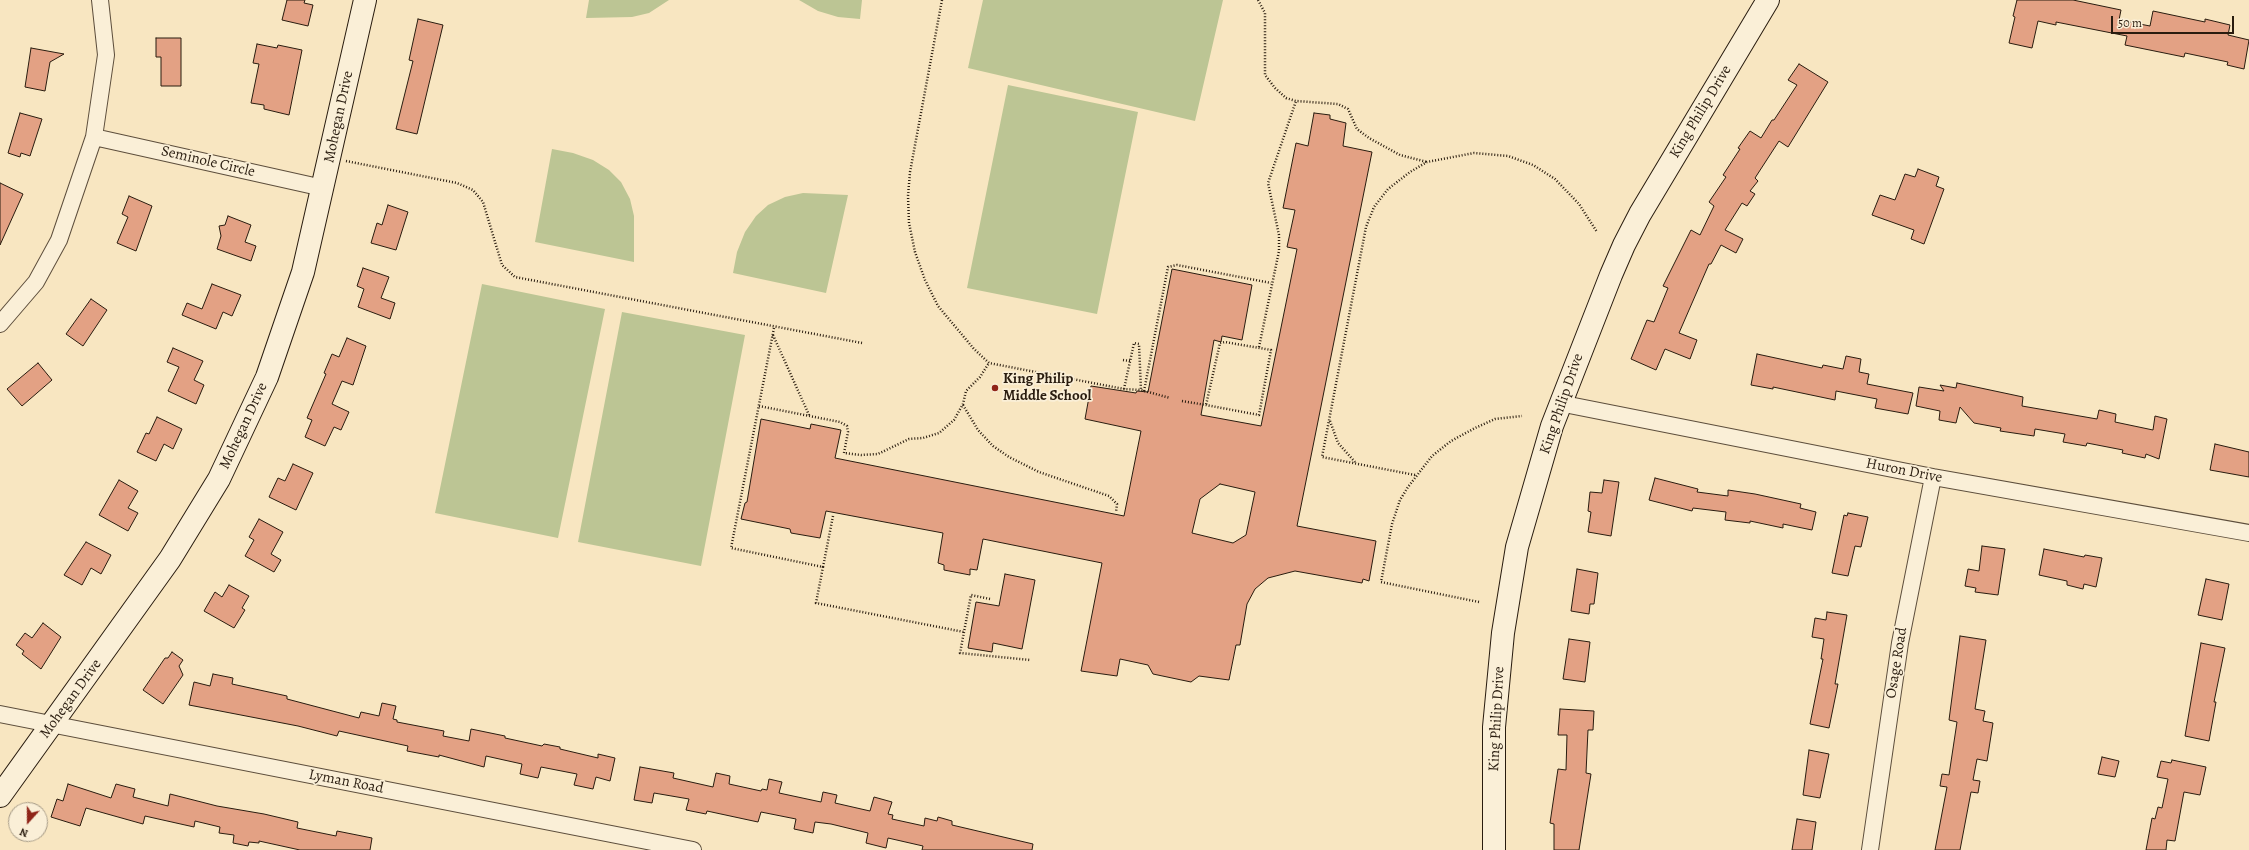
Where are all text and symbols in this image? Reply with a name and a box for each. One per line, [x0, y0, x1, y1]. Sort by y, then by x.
scale bar [2113, 8, 2236, 34]
text: 50 m [2118, 15, 2142, 31]
street label: King Philip Drive [1666, 62, 1736, 162]
street label: Mohegan Drive [320, 69, 358, 165]
street label: Seminole Circle [159, 142, 257, 182]
street label: King Philip Drive [1536, 351, 1588, 457]
place label: King Philip Middle School [1003, 370, 1091, 405]
street label: Mohegan Drive [216, 380, 272, 472]
marker: King Philip Middle School [990, 383, 1000, 393]
street label: Huron Drive [1864, 455, 1944, 487]
street label: Osage Road [1882, 626, 1912, 700]
street label: Mohegan Drive [36, 656, 106, 742]
street label: King Philip Drive [1485, 666, 1509, 772]
street label: Lyman Road [307, 766, 385, 798]
north arrow [8, 802, 48, 842]
text: N [17, 824, 30, 841]

